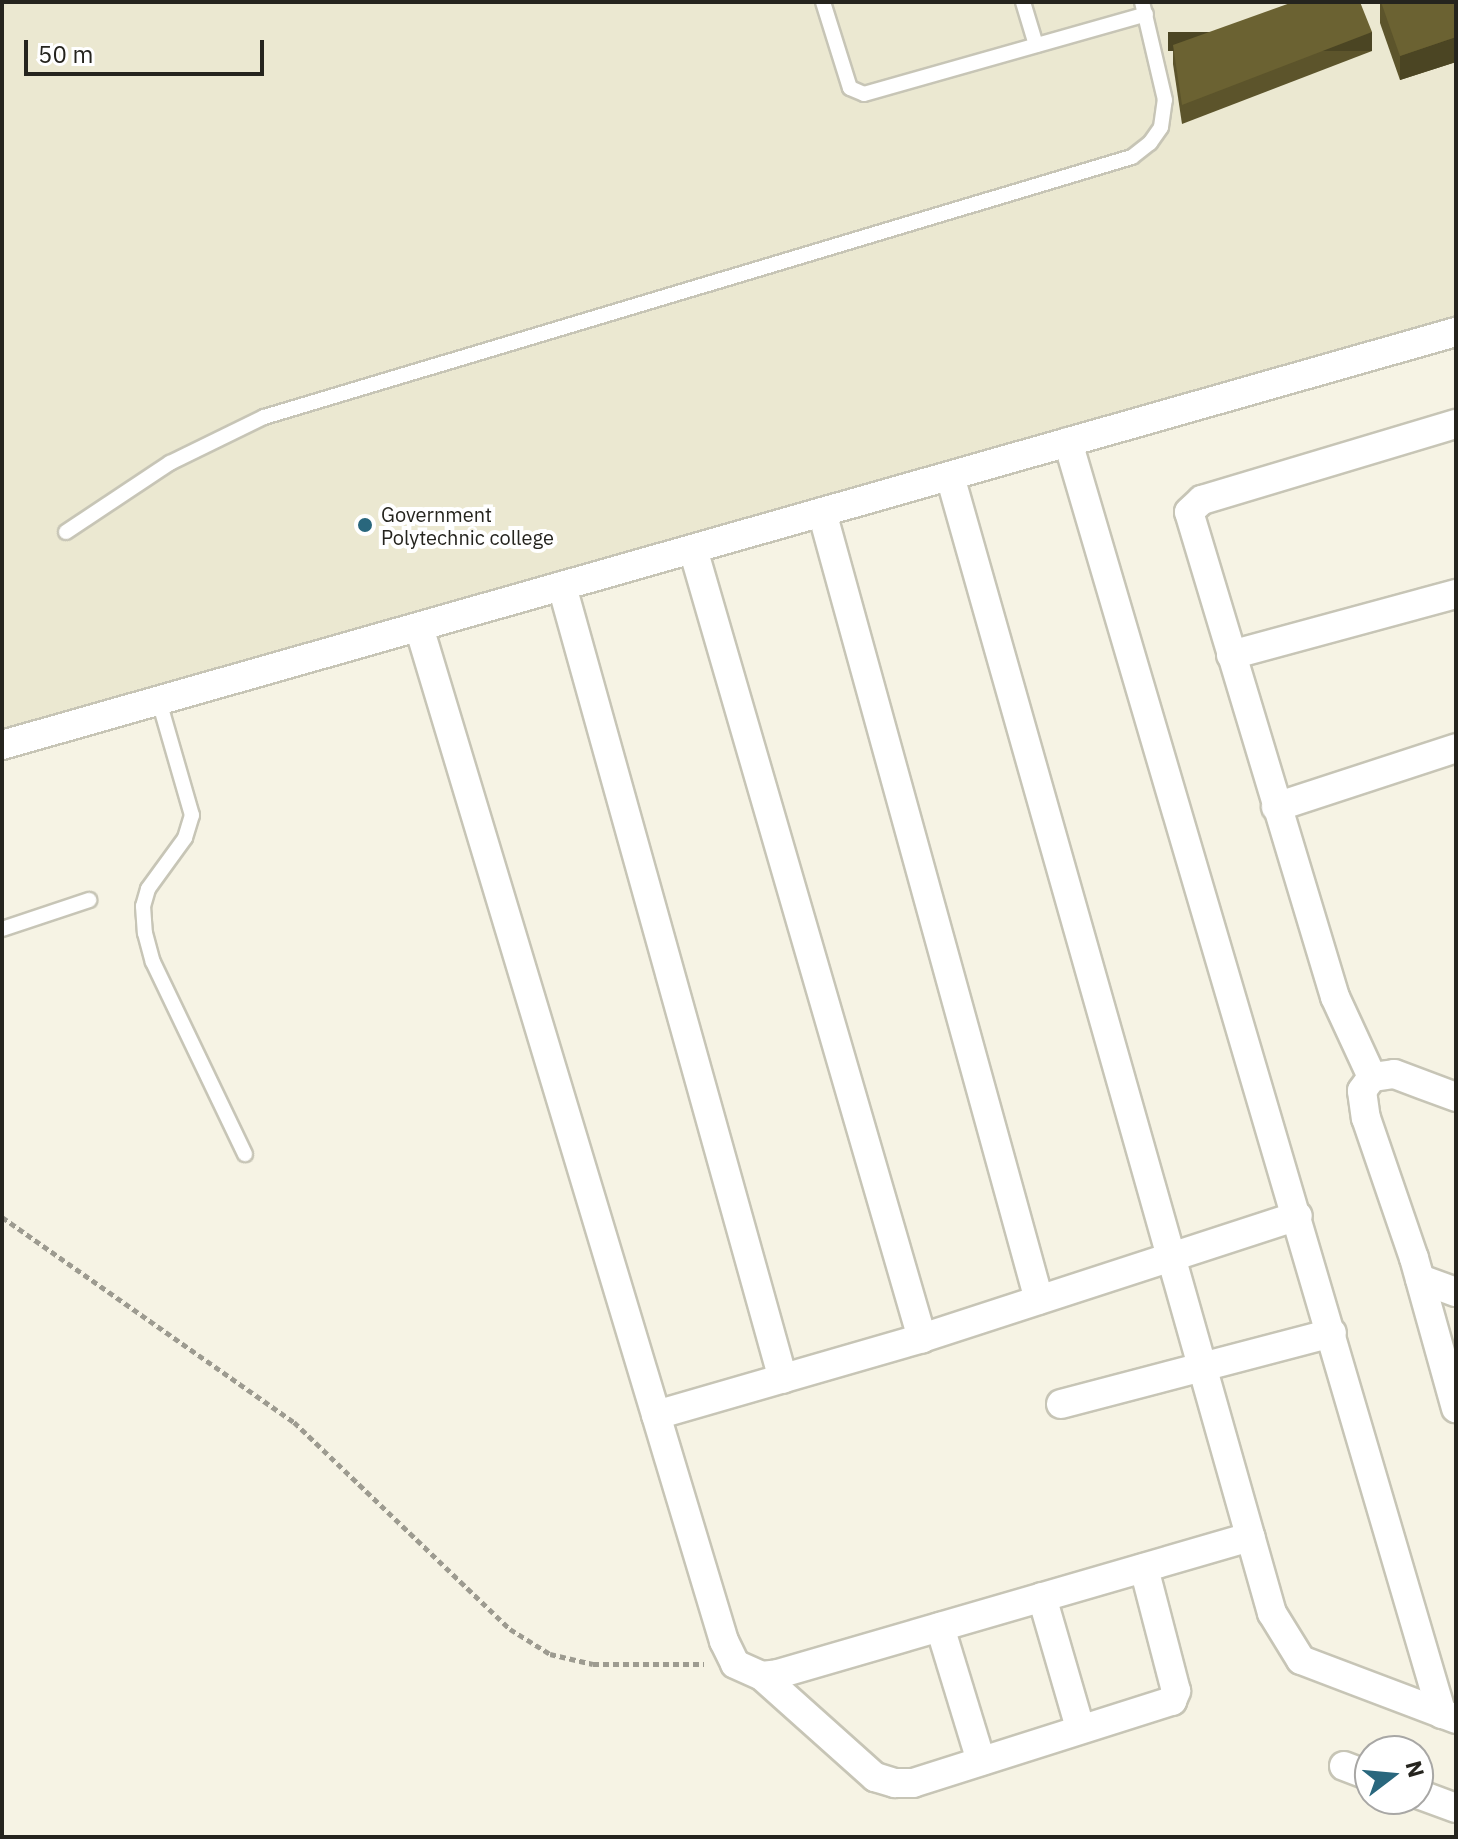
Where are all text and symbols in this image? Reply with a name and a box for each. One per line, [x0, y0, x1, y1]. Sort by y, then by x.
scale bar [28, 24, 268, 74]
text: 50 m [38, 38, 93, 70]
place label: Government Polytechnic college [381, 502, 554, 549]
marker: Government Polytechnic college [356, 516, 374, 534]
north arrow [1354, 1735, 1434, 1815]
text: N [1399, 1757, 1432, 1780]

